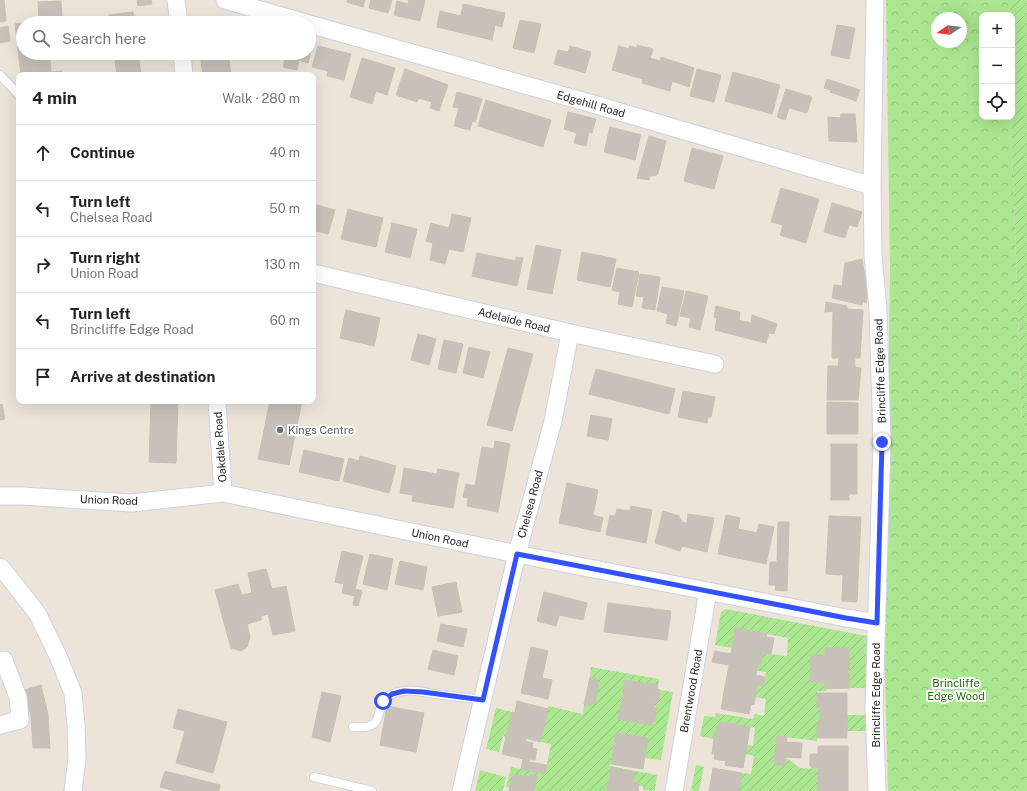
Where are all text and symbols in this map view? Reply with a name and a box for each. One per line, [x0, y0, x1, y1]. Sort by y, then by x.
north arrow [931, 12, 967, 48]
map controls [979, 12, 1015, 120]
button: + [979, 12, 1015, 48]
search box [16, 16, 316, 60]
icon: search [30, 27, 52, 49]
text: Search here [62, 30, 146, 47]
button: − [979, 48, 1015, 84]
button: locate [979, 84, 1015, 120]
text: 4 min [32, 88, 77, 108]
street label: Edgehill Road [555, 89, 627, 119]
text: Walk · 280 m [222, 91, 300, 106]
icon: ahead [32, 142, 54, 164]
text: Continue [70, 144, 135, 161]
text: 40 m [269, 145, 300, 160]
text: Turn left [70, 193, 131, 210]
icon: left [32, 198, 54, 220]
text: 50 m [269, 201, 300, 216]
text: Chelsea Road [70, 210, 153, 225]
text: Turn right [70, 249, 140, 266]
icon: right [32, 254, 54, 276]
text: 130 m [264, 257, 300, 272]
text: Union Road [70, 266, 139, 281]
text: Turn left [70, 305, 131, 322]
street label: Adelaide Road [477, 305, 551, 335]
icon: left [32, 310, 54, 332]
text: 60 m [270, 313, 300, 328]
street label: Brincliffe Edge Road [872, 318, 888, 424]
text: Brincliffe Edge Road [70, 322, 194, 337]
icon: arrive [32, 366, 54, 388]
text: Arrive at destination [70, 368, 215, 385]
street label: Oakdale Road [212, 411, 228, 483]
place label: Kings Centre [288, 424, 354, 436]
marker: Kings Centre [275, 425, 285, 435]
route end [873, 433, 891, 451]
street label: Chelsea Road [515, 469, 545, 539]
street label: Union Road [80, 493, 138, 507]
street label: Union Road [410, 526, 470, 550]
street label: Brincliffe Edge Road [870, 643, 882, 747]
street label: Brentwood Road [678, 648, 704, 734]
park label: Brincliffe Edge Wood [927, 677, 985, 702]
route start [374, 692, 392, 710]

